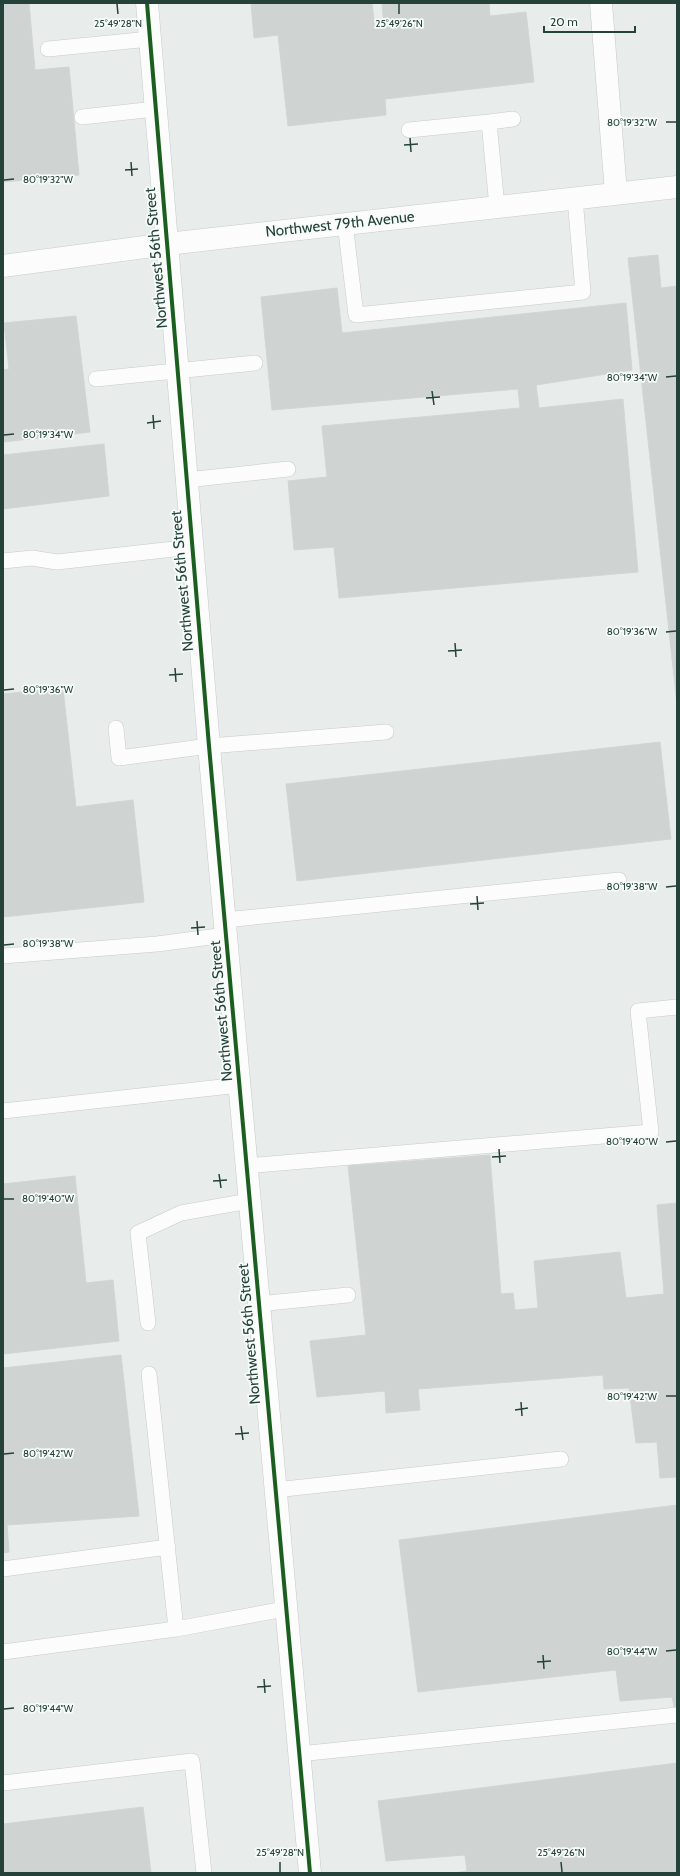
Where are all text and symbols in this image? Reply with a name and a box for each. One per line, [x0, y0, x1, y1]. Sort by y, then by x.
scale bar [544, 8, 635, 34]
text: 20 m [550, 14, 578, 29]
text: 25°49'28"N [94, 17, 142, 30]
text: 25°49'26"N [375, 17, 423, 30]
text: 80°19'32"W [607, 116, 658, 129]
text: 80°19'32"W [23, 173, 74, 186]
street label: Northwest 56th Street [141, 187, 171, 329]
street label: Northwest 79th Avenue [265, 207, 416, 241]
text: 80°19'34"W [607, 371, 658, 384]
text: 80°19'34"W [23, 428, 74, 441]
street label: Northwest 56th Street [167, 510, 197, 652]
text: 80°19'36"W [607, 625, 658, 638]
text: 80°19'36"W [23, 683, 74, 696]
text: 80°19'38"W [607, 880, 658, 893]
text: 80°19'38"W [23, 937, 74, 950]
street label: Northwest 56th Street [206, 940, 236, 1082]
text: 80°19'40"W [606, 1135, 658, 1148]
text: 80°19'40"W [22, 1192, 74, 1205]
street label: Northwest 56th Street [234, 1263, 264, 1405]
text: 80°19'42"W [607, 1390, 658, 1403]
text: 80°19'42"W [23, 1447, 74, 1460]
text: 80°19'44"W [607, 1645, 658, 1658]
text: 80°19'44"W [23, 1702, 74, 1715]
text: 25°49'28"N [256, 1846, 304, 1859]
text: 25°49'26"N [537, 1846, 585, 1859]

